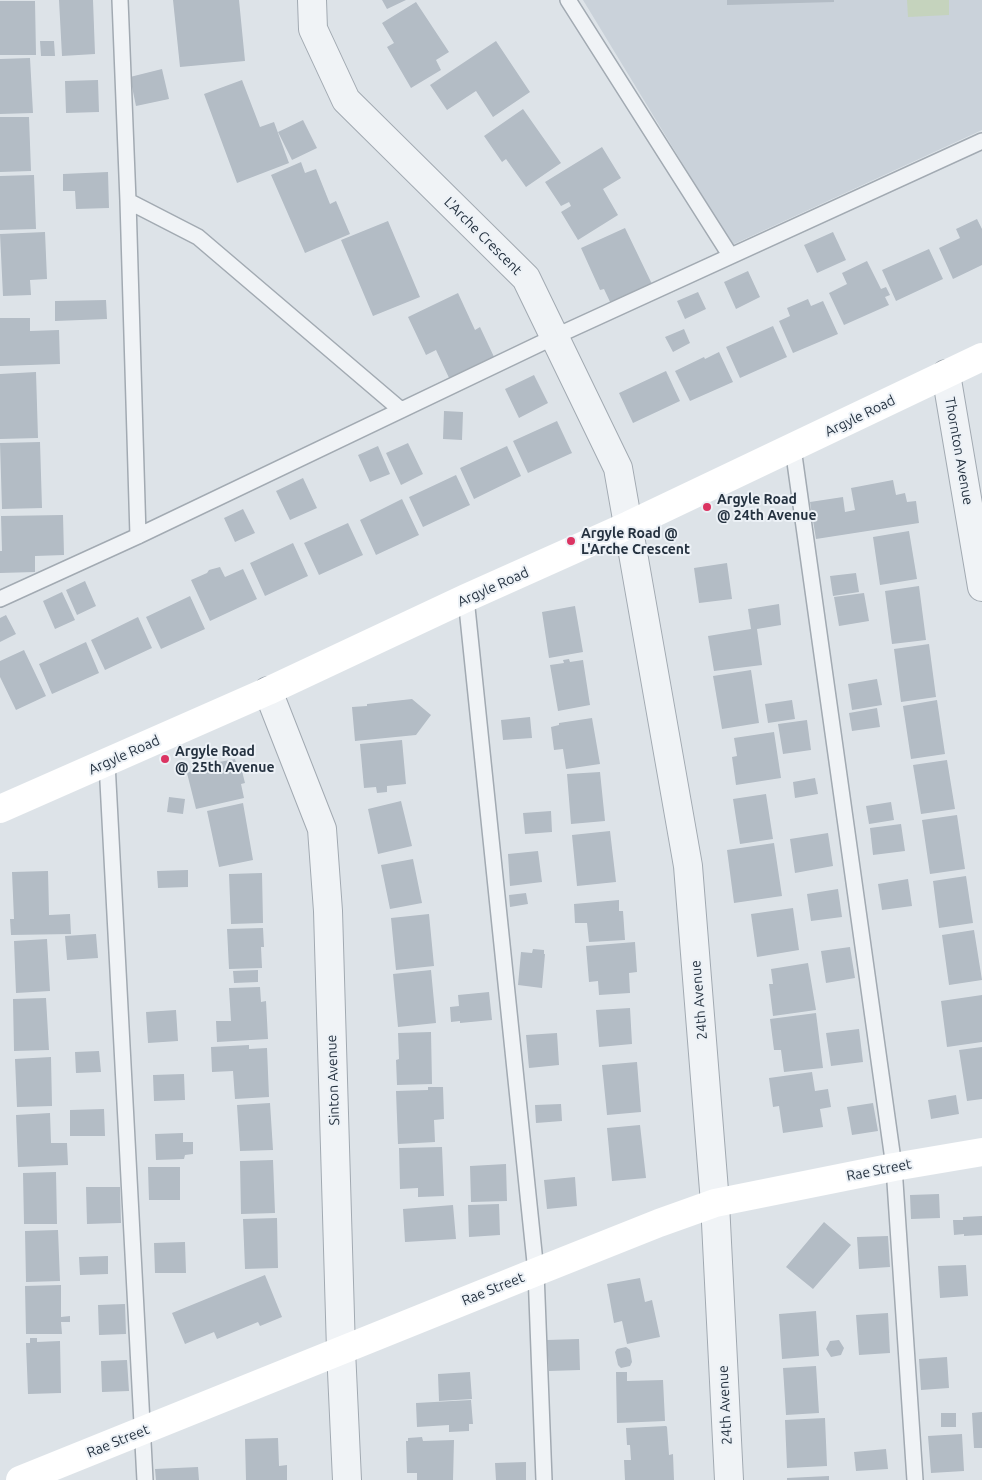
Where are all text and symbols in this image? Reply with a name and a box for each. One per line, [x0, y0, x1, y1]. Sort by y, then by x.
street label: L'Arche Crescent [441, 194, 525, 278]
street label: Argyle Road [822, 392, 898, 440]
street label: Thornton Avenue [941, 396, 977, 506]
place label: Argyle Road @ 24th Avenue [717, 491, 816, 524]
marker: Argyle Road @ 24th Avenue [701, 501, 713, 513]
place label: Argyle Road @ L'Arche Crescent [581, 525, 690, 558]
marker: Argyle Road @ L'Arche Crescent [565, 535, 577, 547]
street label: Argyle Road [455, 564, 531, 610]
street label: Argyle Road [86, 732, 162, 778]
place label: Argyle Road @ 25th Avenue [175, 743, 274, 776]
marker: Argyle Road @ 25th Avenue [159, 753, 171, 765]
street label: 24th Avenue [687, 960, 711, 1040]
street label: Sinton Avenue [323, 1034, 343, 1126]
street label: Rae Street [845, 1155, 913, 1185]
street label: Rae Street [459, 1269, 527, 1309]
street label: 24th Avenue [715, 1365, 735, 1445]
street label: Rae Street [84, 1421, 152, 1461]

